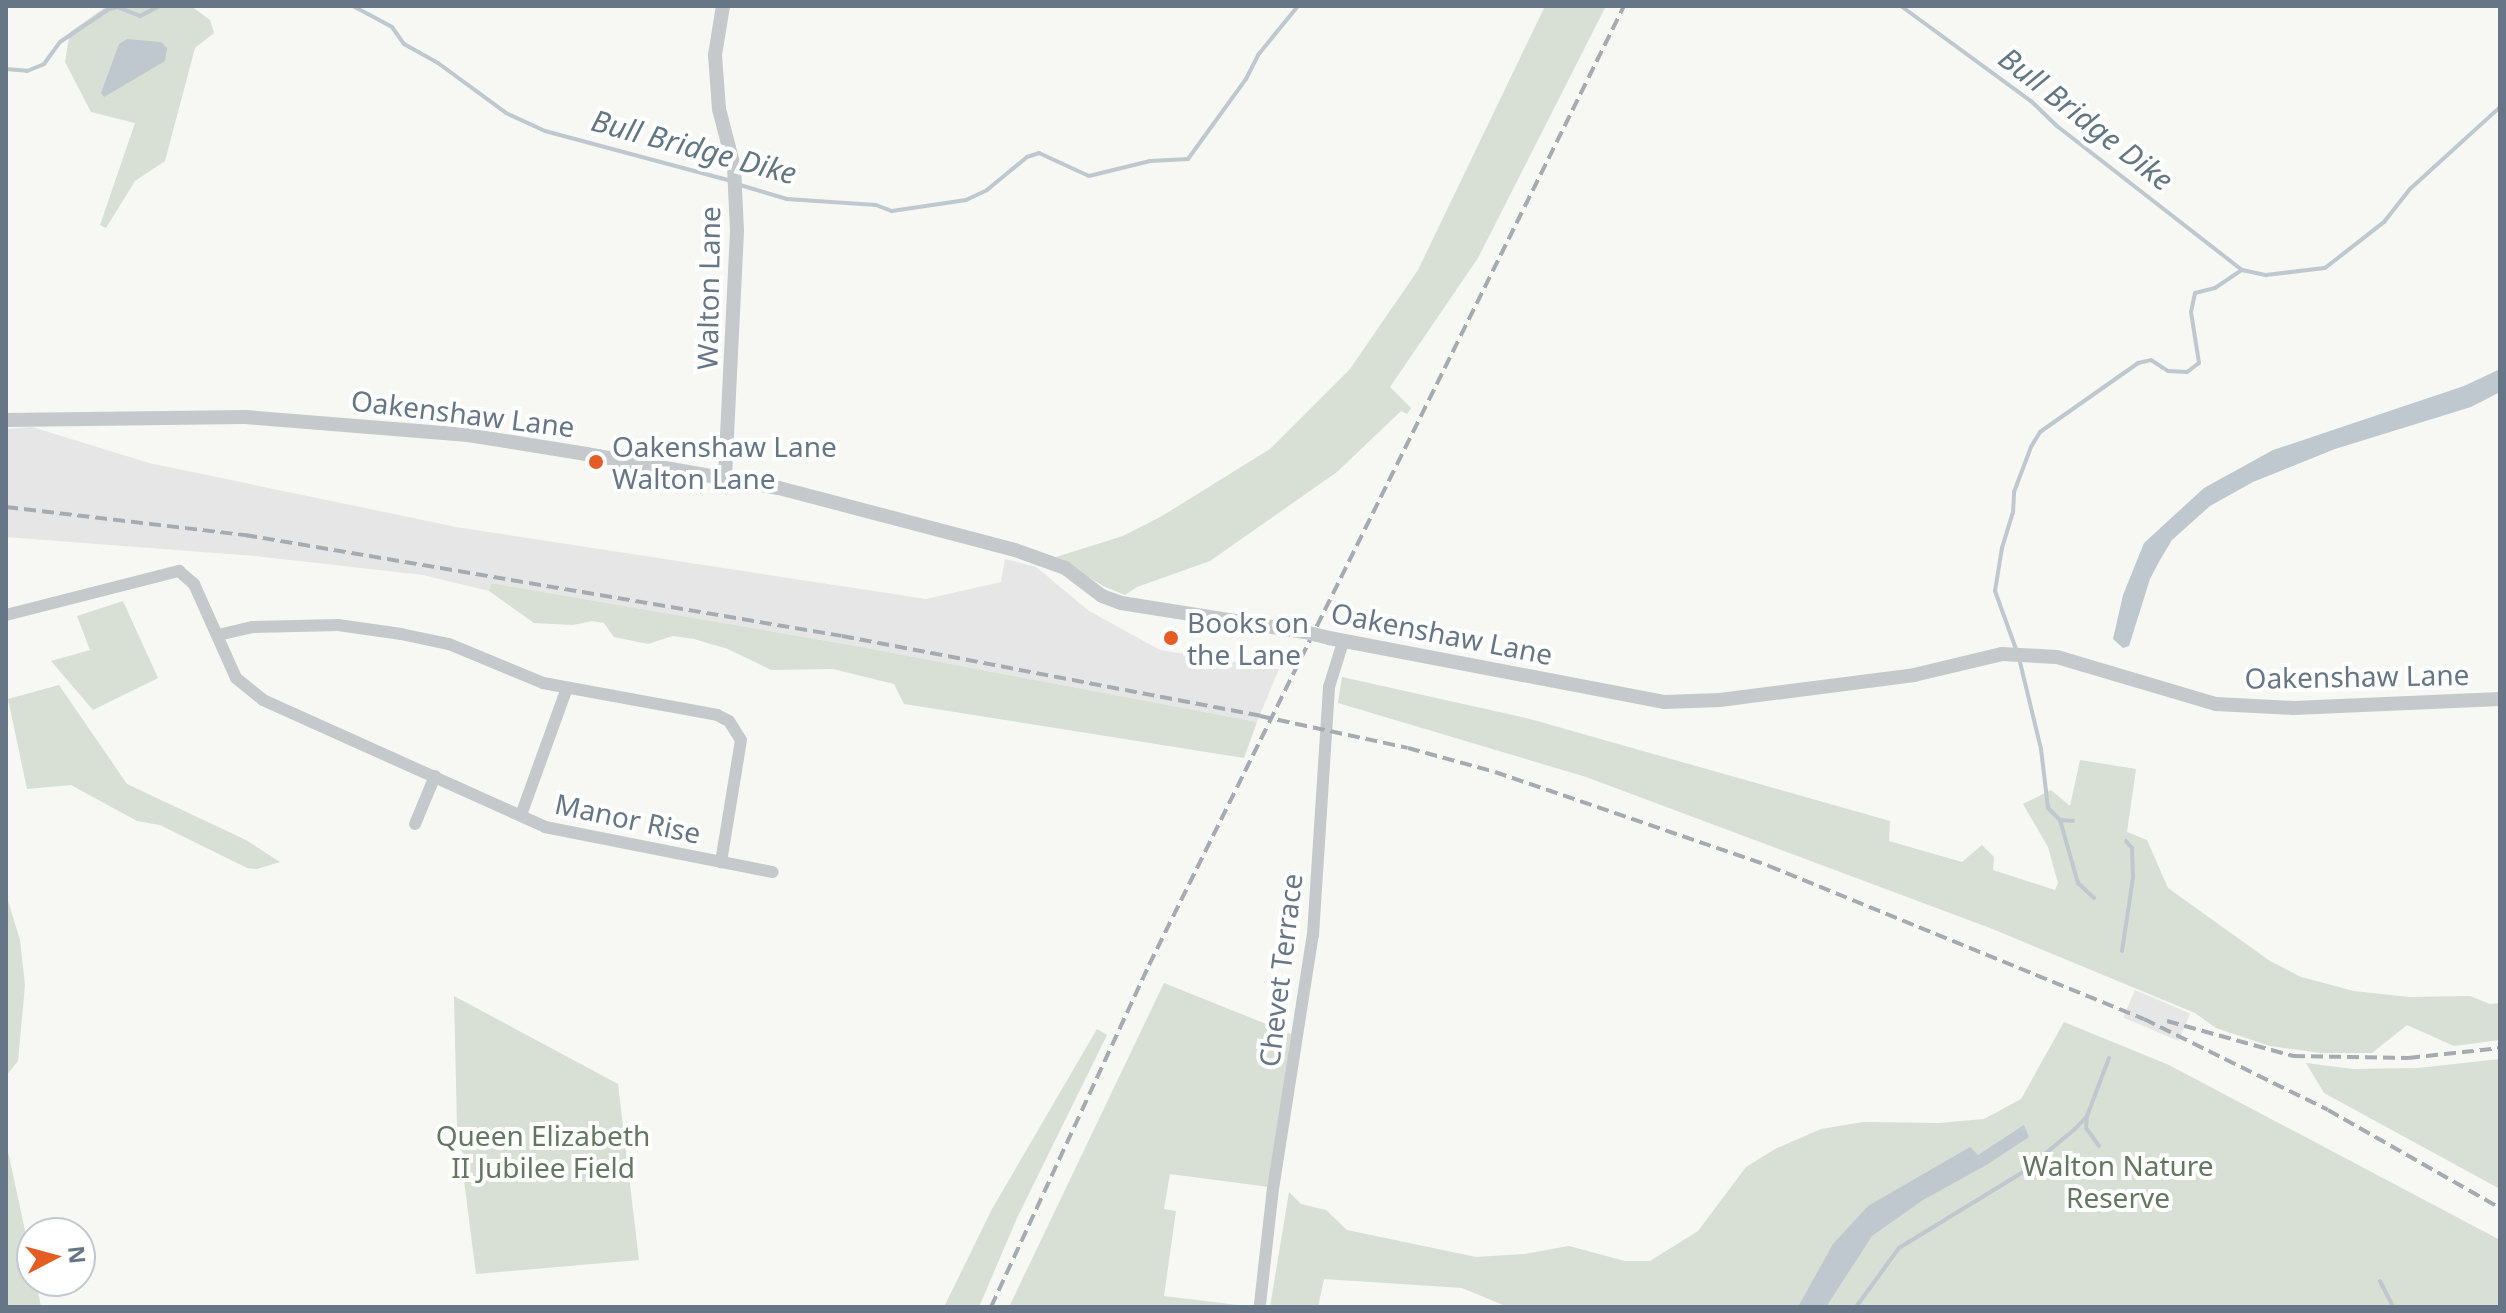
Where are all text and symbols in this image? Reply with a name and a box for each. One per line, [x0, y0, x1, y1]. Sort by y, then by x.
water label: Bull Bridge Dike [1992, 40, 2180, 198]
water label: Bull Bridge Dike [588, 102, 800, 192]
street label: Walton Lane [690, 206, 726, 370]
street label: Oakenshaw Lane [349, 383, 577, 443]
place label: Oakenshaw Lane Walton Lane [612, 429, 837, 495]
marker: Oakenshaw Lane Walton Lane [587, 453, 605, 471]
street label: Oakenshaw Lane [1328, 595, 1556, 671]
place label: Books on the Lane [1187, 605, 1309, 671]
marker: Books on the Lane [1162, 629, 1180, 647]
street label: Oakenshaw Lane [2244, 657, 2470, 695]
street label: Manor Rise [552, 786, 704, 850]
street label: Chevet Terrace [1251, 871, 1309, 1069]
park label: Queen Elizabeth II Jubilee Field [436, 1118, 650, 1184]
park label: Walton Nature Reserve [2022, 1148, 2214, 1214]
north arrow [16, 1217, 96, 1297]
text: N [62, 1244, 94, 1265]

